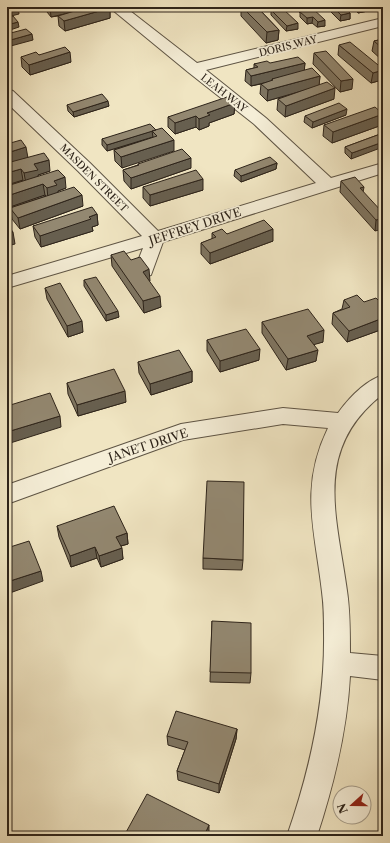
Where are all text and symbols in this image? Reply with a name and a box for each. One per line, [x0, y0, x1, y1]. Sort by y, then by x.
street label: DORIS WAY [258, 32, 319, 60]
street label: LEAH WAY [198, 71, 251, 116]
street label: MASDEN STREET [57, 141, 131, 215]
street label: JEFFREY DRIVE [145, 204, 243, 249]
street label: JANET DRIVE [104, 425, 190, 466]
north arrow [332, 785, 372, 825]
text: N [334, 801, 351, 816]

